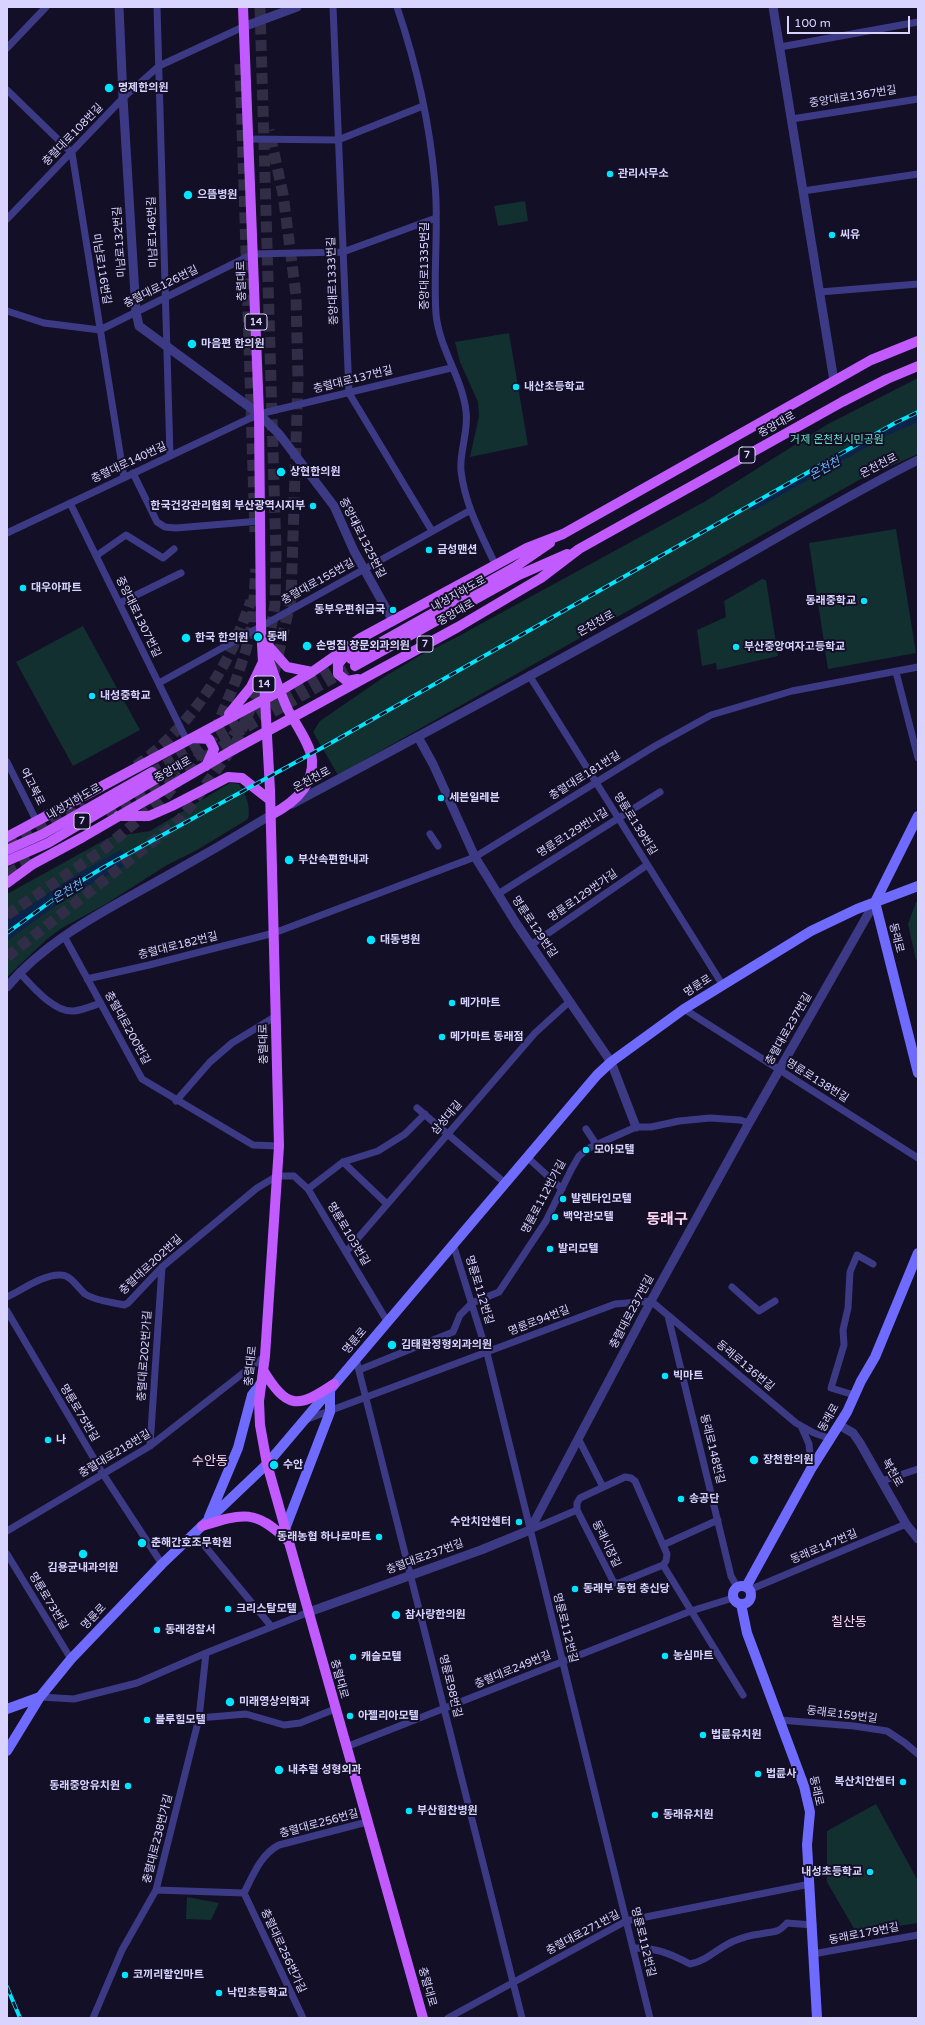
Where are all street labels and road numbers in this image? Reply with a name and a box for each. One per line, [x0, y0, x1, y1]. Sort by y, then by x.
street label: 중앙대로1367번길 [808, 84, 898, 110]
street label: 충렬대로108번길 [40, 101, 106, 169]
street label: 미남로146번길 [145, 196, 161, 268]
street label: 미남로132번길 [111, 206, 129, 278]
street label: 중앙대로1335번길 [418, 222, 432, 310]
street label: 미남로116번길 [89, 233, 113, 305]
street label: 중앙대로1333번길 [325, 237, 341, 325]
street label: 충렬대로 [235, 261, 249, 301]
street label: 충렬대로126번길 [122, 263, 200, 311]
road number: 14 [245, 314, 267, 330]
street label: 충렬대로137번길 [312, 364, 394, 396]
street label: 중앙대로 [756, 409, 798, 441]
street label: 충렬대로140번길 [89, 440, 169, 486]
road number: 7 [739, 447, 755, 463]
street label: 온천천로 [858, 451, 900, 481]
street label: 중앙대로1325번길 [336, 496, 388, 580]
street label: 충렬대로155번길 [279, 556, 357, 608]
street label: 중앙대로1307번길 [113, 574, 163, 660]
street label: 내성지하도로 [429, 574, 489, 614]
street label: 중앙대로 [435, 597, 477, 629]
street label: 온천천로 [575, 608, 617, 640]
road number: 7 [417, 636, 433, 652]
road number: 14 [253, 676, 275, 692]
street label: 충렬대로181번길 [547, 749, 623, 803]
street label: 중앙대로 [152, 754, 194, 786]
street label: 온천천로 [291, 765, 333, 795]
street label: 여고북로 [17, 766, 47, 808]
street label: 내성지하도로 [44, 781, 104, 823]
street label: 명륜로139번길 [611, 790, 659, 858]
street label: 명륜로129번나길 [535, 806, 611, 860]
road number: 7 [74, 813, 90, 829]
street label: 명륜로129번가길 [546, 867, 620, 925]
street label: 명륜로129번길 [509, 894, 559, 960]
street label: 동래로 [886, 922, 906, 954]
street label: 충렬대로182번길 [137, 930, 219, 962]
street label: 명륜로 [682, 972, 714, 1000]
street label: 충렬대로200번길 [101, 989, 153, 1067]
street label: 충렬대로237번길 [763, 990, 815, 1068]
street label: 충렬대로 [257, 1024, 271, 1064]
street label: 명륜로138번길 [783, 1057, 851, 1105]
street label: 삼성대길 [429, 1098, 465, 1138]
street label: 명륜로112번가길 [519, 1158, 569, 1236]
street label: 명륜로103번길 [324, 1200, 372, 1268]
street label: 충렬대로202번길 [117, 1232, 185, 1298]
street label: 명륜로112번길 [462, 1254, 496, 1326]
street label: 충렬대로237번길 [607, 1273, 657, 1351]
street label: 명륜로94번길 [507, 1303, 571, 1339]
street label: 충렬대로202번가길 [135, 1310, 155, 1402]
street label: 명륜로 [340, 1325, 370, 1357]
street label: 동래로136번길 [713, 1338, 777, 1394]
street label: 충렬대로 [242, 1345, 260, 1387]
street label: 명륜로75번길 [57, 1382, 101, 1444]
street label: 동래로 [816, 1402, 842, 1434]
street label: 동래로148번길 [697, 1413, 727, 1485]
street label: 충렬대로218번길 [77, 1427, 153, 1481]
street label: 복천로 [879, 1457, 905, 1489]
street label: 동래시장길 [589, 1518, 623, 1570]
street label: 동래로147번길 [789, 1527, 859, 1567]
street label: 충렬대로237번길 [384, 1537, 466, 1577]
street label: 명륜로73번길 [26, 1570, 70, 1632]
street label: 명륜로112번길 [550, 1592, 580, 1664]
street label: 명륜로 [79, 1601, 109, 1633]
street label: 충렬대로249번길 [473, 1649, 553, 1691]
street label: 명륜로98번길 [436, 1653, 464, 1719]
street label: 충렬대로 [327, 1658, 351, 1700]
street label: 동래로159번길 [806, 1704, 878, 1726]
street label: 동래로 [806, 1775, 826, 1807]
street label: 충렬대로238번가길 [141, 1793, 175, 1885]
street label: 충렬대로256번길 [278, 1807, 360, 1841]
street label: 명륜로112번길 [628, 1906, 658, 1978]
street label: 충렬대로256번가길 [258, 1907, 308, 1995]
street label: 충렬대로271번길 [544, 1908, 622, 1958]
street label: 동래로179번길 [828, 1921, 900, 1947]
street label: 충렬대로 [415, 1966, 439, 2008]

